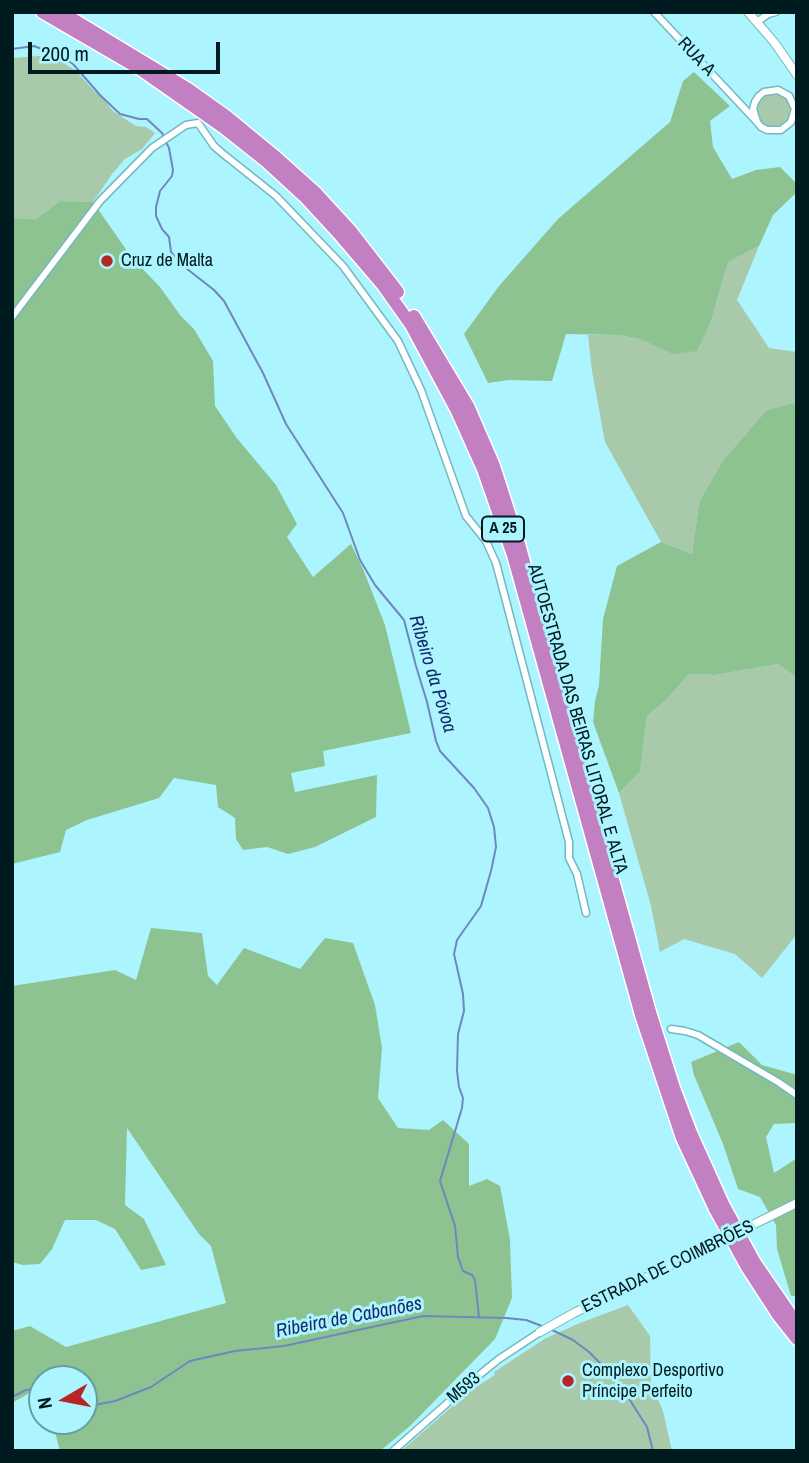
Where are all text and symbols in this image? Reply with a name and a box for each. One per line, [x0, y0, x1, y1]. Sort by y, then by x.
scale bar [32, 28, 224, 72]
street label: RUA A [673, 33, 719, 81]
text: 200 m [41, 39, 89, 68]
place label: Cruz de Malta [121, 250, 213, 272]
marker: Cruz de Malta [99, 253, 115, 269]
road number: A 25 [482, 516, 524, 542]
street label: AUTOESTRADA DAS BEIRAS LITORAL E ALTA [522, 562, 632, 876]
water label: Ribeiro da Póvoa [403, 613, 461, 735]
street label: ESTRADA DE COIMBRÕES [578, 1216, 758, 1318]
water label: Ribeira de Cabanões [274, 1293, 424, 1343]
place label: Complexo Desportivo Príncipe Perfeito [582, 1360, 724, 1402]
north arrow [28, 1365, 98, 1435]
street label: M593 [443, 1368, 485, 1408]
marker: Complexo Desportivo Príncipe Perfeito [560, 1373, 576, 1389]
text: N [31, 1396, 58, 1411]

